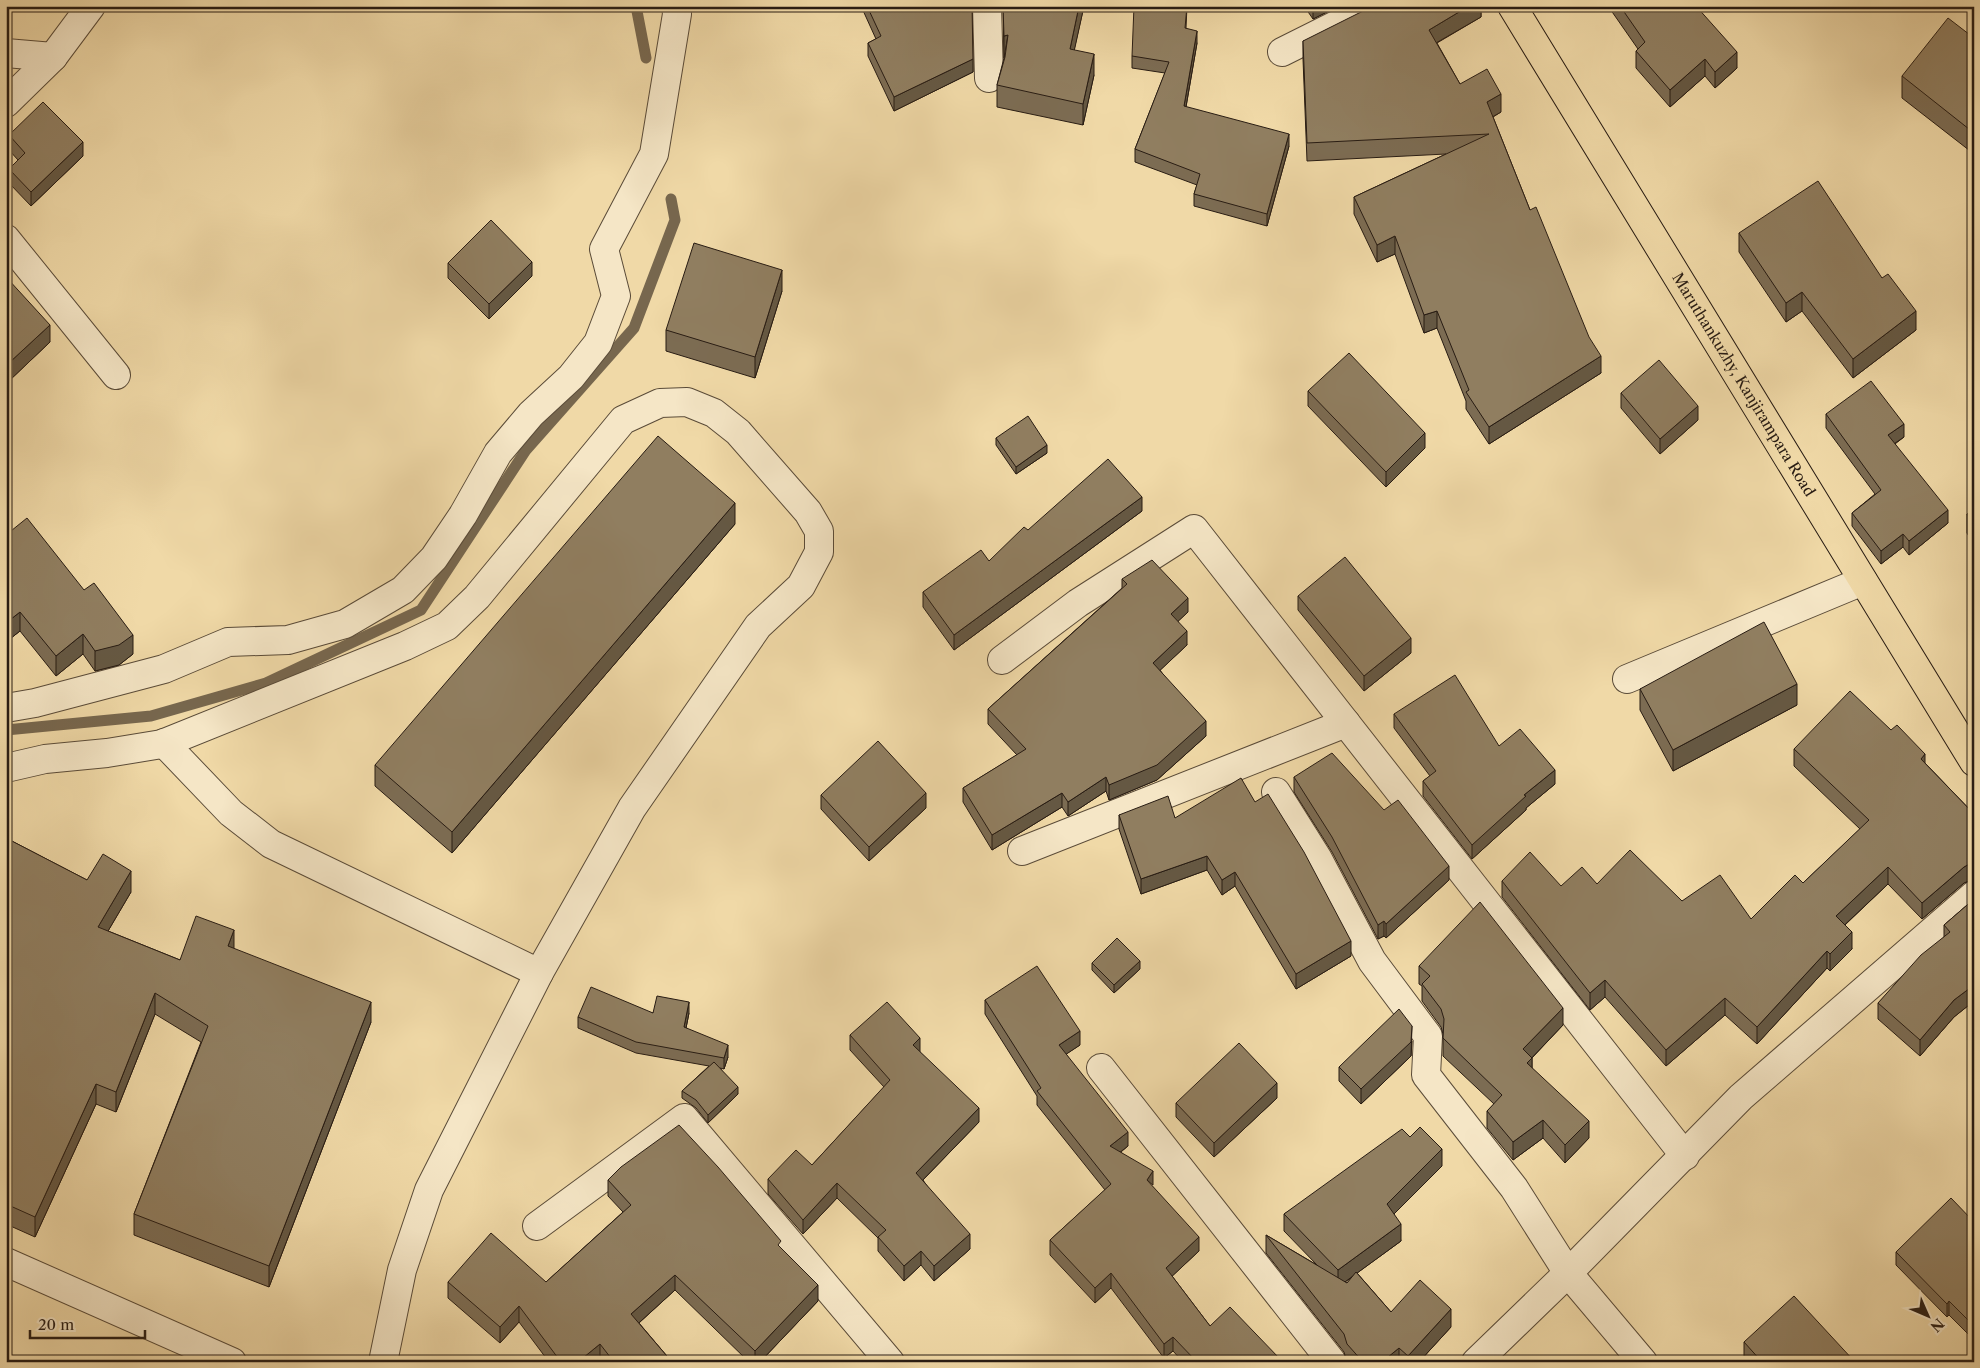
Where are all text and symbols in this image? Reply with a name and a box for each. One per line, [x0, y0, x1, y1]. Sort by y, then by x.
street label: Maruthankuzhy, Kanjirampara Road [1668, 269, 1820, 500]
north arrow [1902, 1290, 1952, 1340]
scale bar [30, 1308, 145, 1340]
text: 20 m [38, 1315, 74, 1334]
text: N [1927, 1315, 1948, 1336]

